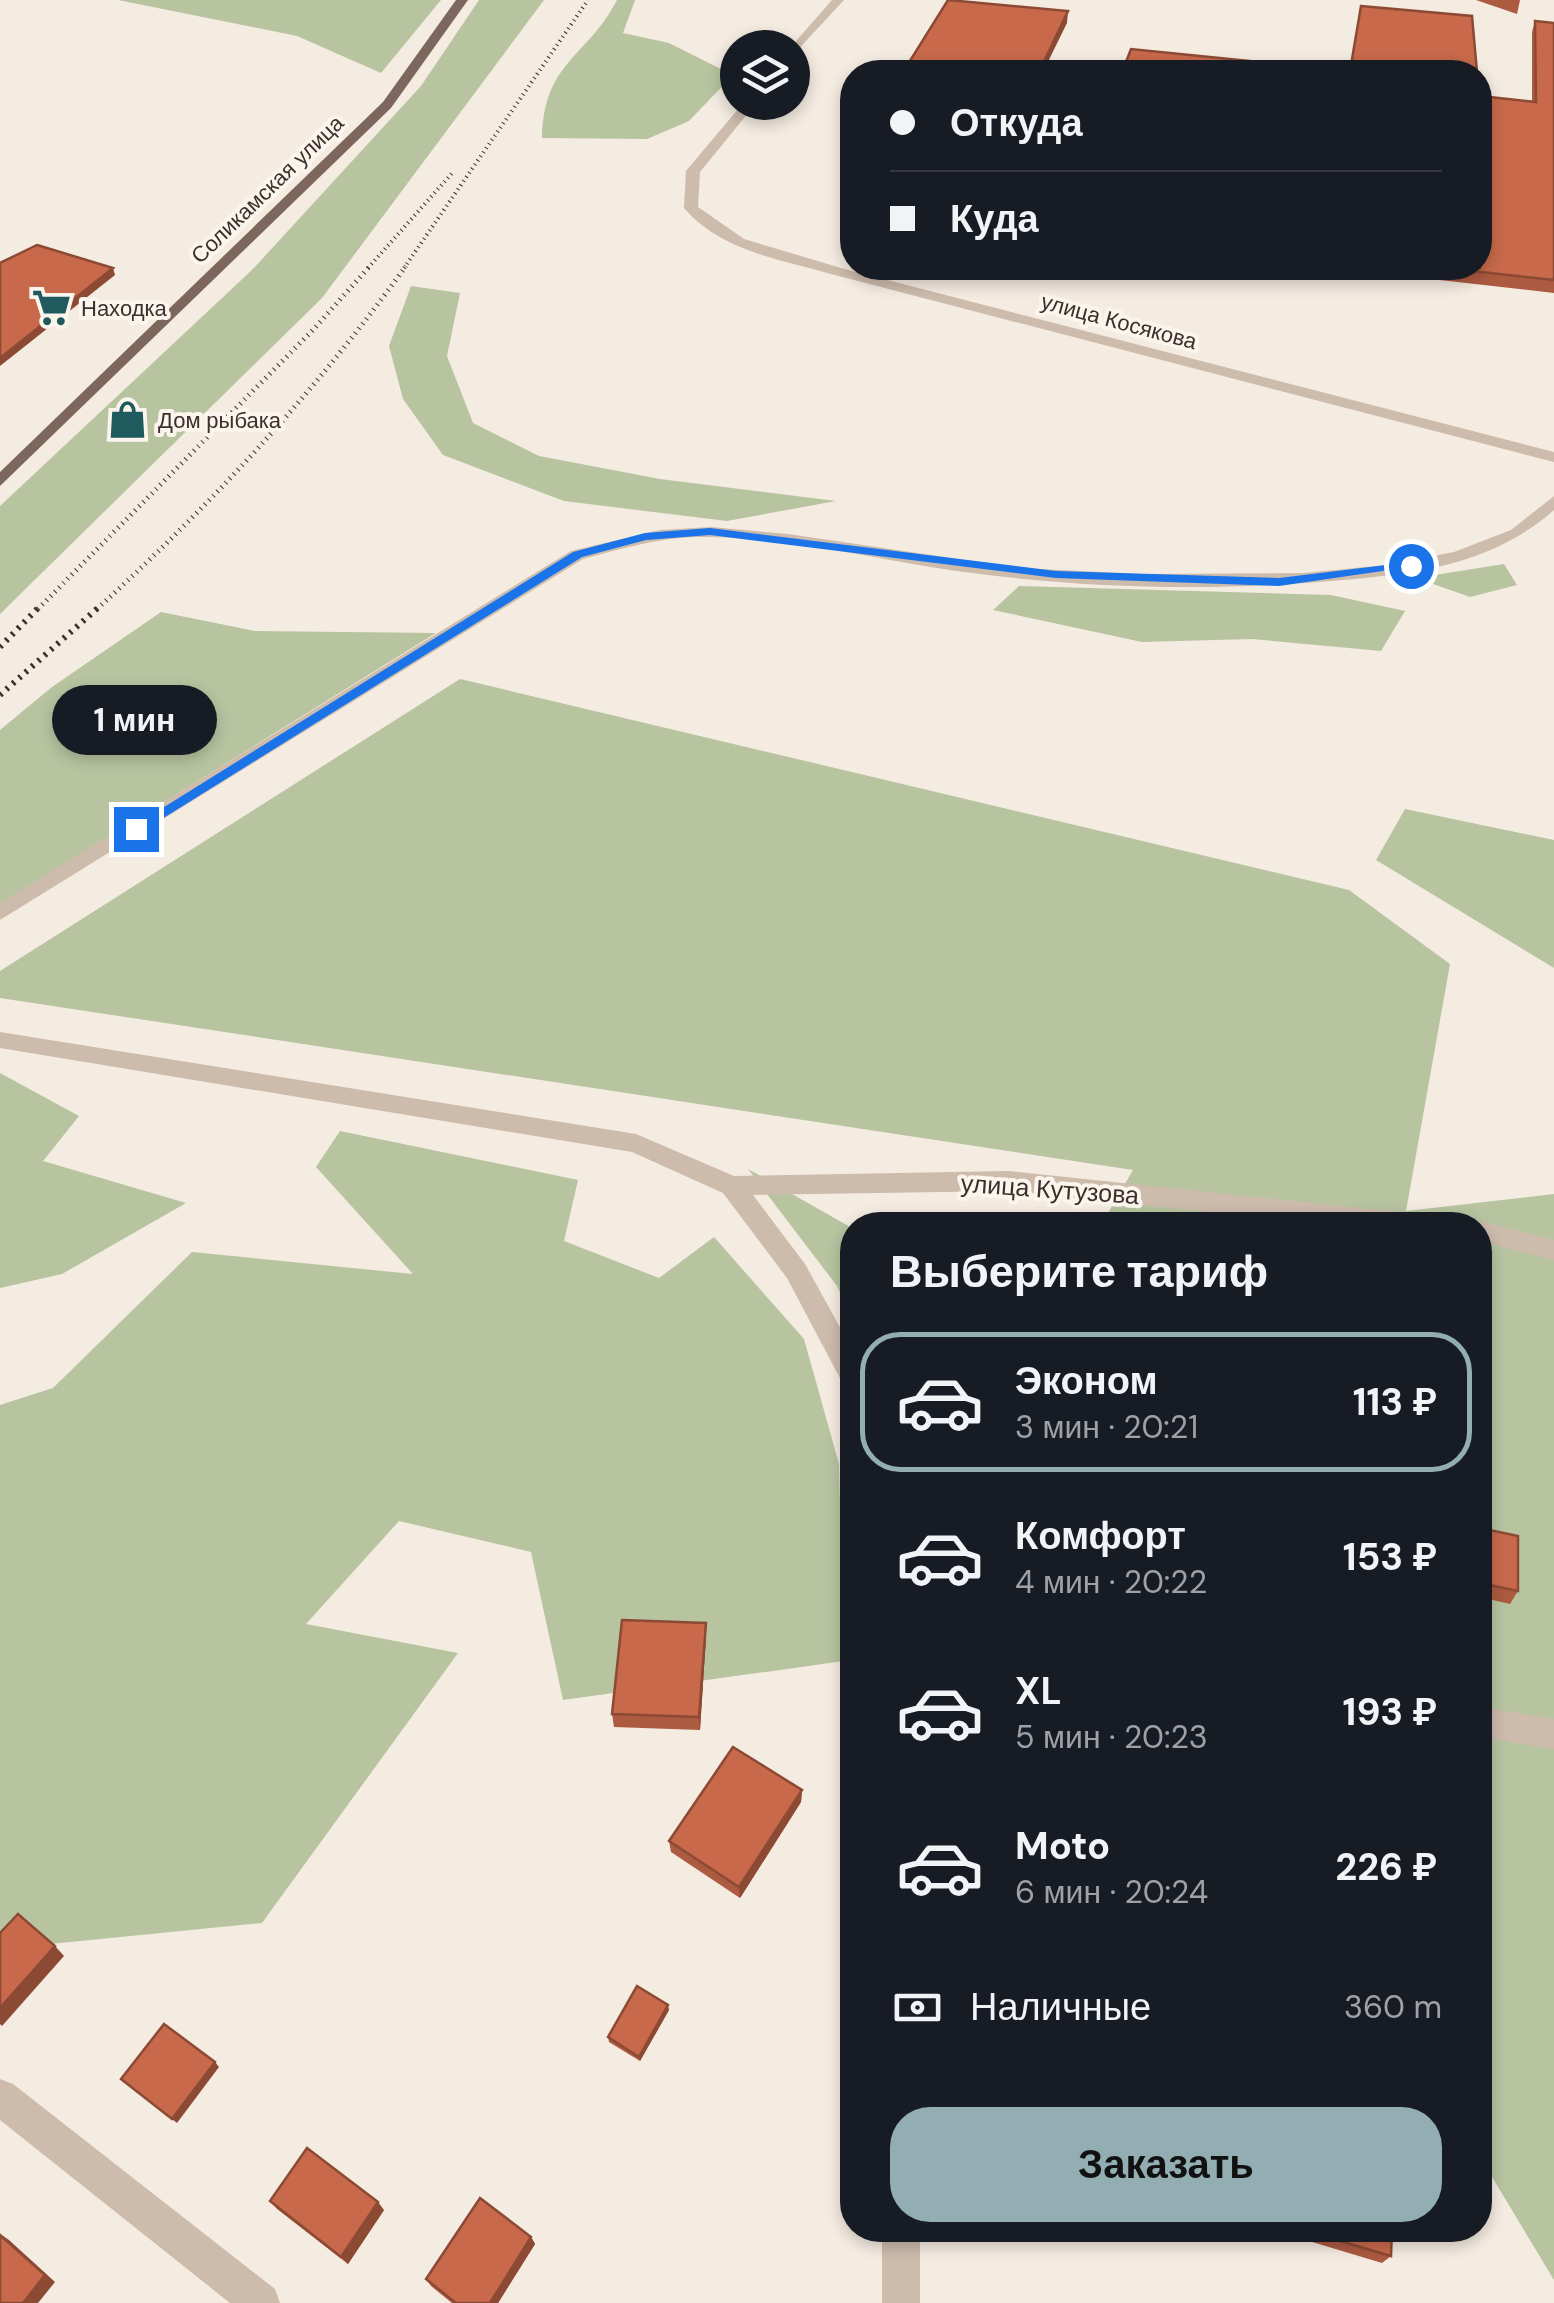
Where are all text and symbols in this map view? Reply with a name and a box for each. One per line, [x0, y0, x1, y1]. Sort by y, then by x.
map controls [720, 30, 810, 120]
button: layers [720, 30, 810, 120]
text: Откуда [950, 98, 1083, 148]
street label: Соликамская улица [185, 108, 351, 270]
text: Куда [950, 194, 1039, 244]
supermarket icon: Находка [30, 287, 72, 329]
street label: улица Косякова [1038, 287, 1201, 356]
place label: Находка [81, 294, 168, 323]
shop icon: Дом рыбака [107, 399, 149, 441]
place label: Дом рыбака [158, 406, 282, 435]
route start [1389, 544, 1434, 589]
callout: 1 мин [54, 684, 218, 754]
text: 1 мин [94, 699, 175, 741]
route end [114, 807, 159, 852]
street label: улица Кутузова [960, 1167, 1140, 1212]
text: Выберите тариф [890, 1242, 1268, 1301]
text: Эконом [1015, 1356, 1158, 1406]
icon: car [895, 1357, 985, 1447]
text: 113 ₽ [1353, 1377, 1437, 1427]
text: 3 мин · 20:21 [1015, 1406, 1198, 1448]
text: Комфорт [1015, 1511, 1186, 1561]
icon: car [895, 1512, 985, 1602]
text: 153 ₽ [1343, 1532, 1437, 1582]
text: 4 мин · 20:22 [1015, 1561, 1207, 1603]
text: XL [1015, 1666, 1062, 1716]
icon: car [895, 1667, 985, 1757]
text: 193 ₽ [1343, 1687, 1437, 1737]
text: 5 мин · 20:23 [1015, 1716, 1208, 1758]
text: Moto [1015, 1821, 1110, 1871]
icon: car [895, 1822, 985, 1912]
text: 226 ₽ [1335, 1842, 1437, 1892]
text: 6 мин · 20:24 [1015, 1871, 1208, 1913]
icon: cash [890, 1980, 945, 2035]
text: Наличные [970, 1982, 1151, 2032]
text: 360 m [1344, 1986, 1442, 2028]
button: Заказать [890, 2107, 1442, 2222]

